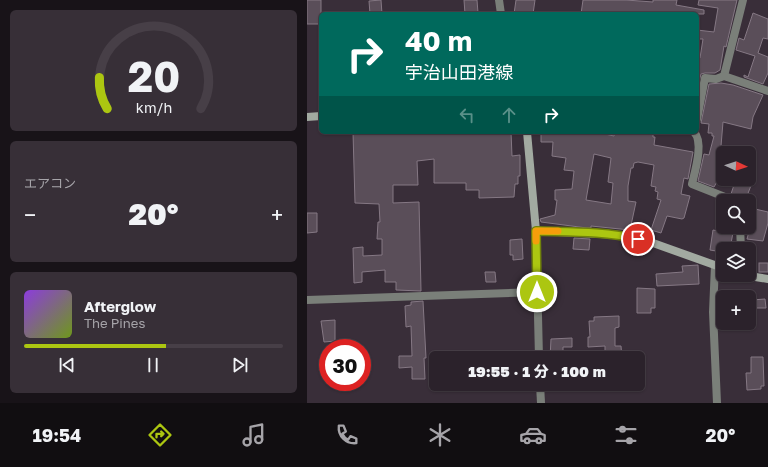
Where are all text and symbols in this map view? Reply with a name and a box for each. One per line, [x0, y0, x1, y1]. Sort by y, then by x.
text: 40 m [405, 24, 472, 57]
icon: right [339, 28, 391, 80]
text: 20 [127, 50, 180, 100]
text: 宇治山田港線 [405, 61, 513, 83]
text: km/h [135, 98, 172, 115]
icon: left [456, 104, 478, 126]
icon: ahead [498, 104, 520, 126]
icon: right [540, 104, 562, 126]
north arrow [716, 146, 756, 186]
map controls [716, 146, 756, 330]
text: エアコン [24, 175, 76, 191]
button: search [716, 194, 756, 234]
text: 20° [128, 196, 179, 232]
text: − [24, 201, 36, 228]
text: + [271, 201, 283, 228]
pin [621, 222, 655, 256]
icon: arrive [627, 228, 649, 250]
button: layers [716, 242, 756, 282]
position arrow [516, 271, 558, 313]
button: + [716, 290, 756, 330]
text: Afterglow [84, 297, 156, 315]
text: The Pines [84, 315, 145, 331]
speed limit sign: 30 [319, 339, 371, 391]
icon: previous [56, 354, 78, 376]
icon: pause [142, 354, 164, 376]
icon: next [229, 354, 251, 376]
text: 19:55 · 1 分 · 100 m [468, 362, 606, 380]
icon: directions [146, 421, 174, 449]
icon: music [240, 421, 268, 449]
icon: phone [333, 421, 361, 449]
icon: climate [426, 421, 454, 449]
icon: car [519, 421, 547, 449]
icon: filters [612, 421, 640, 449]
text: 19:54 [33, 424, 81, 446]
text: 20° [706, 424, 735, 446]

